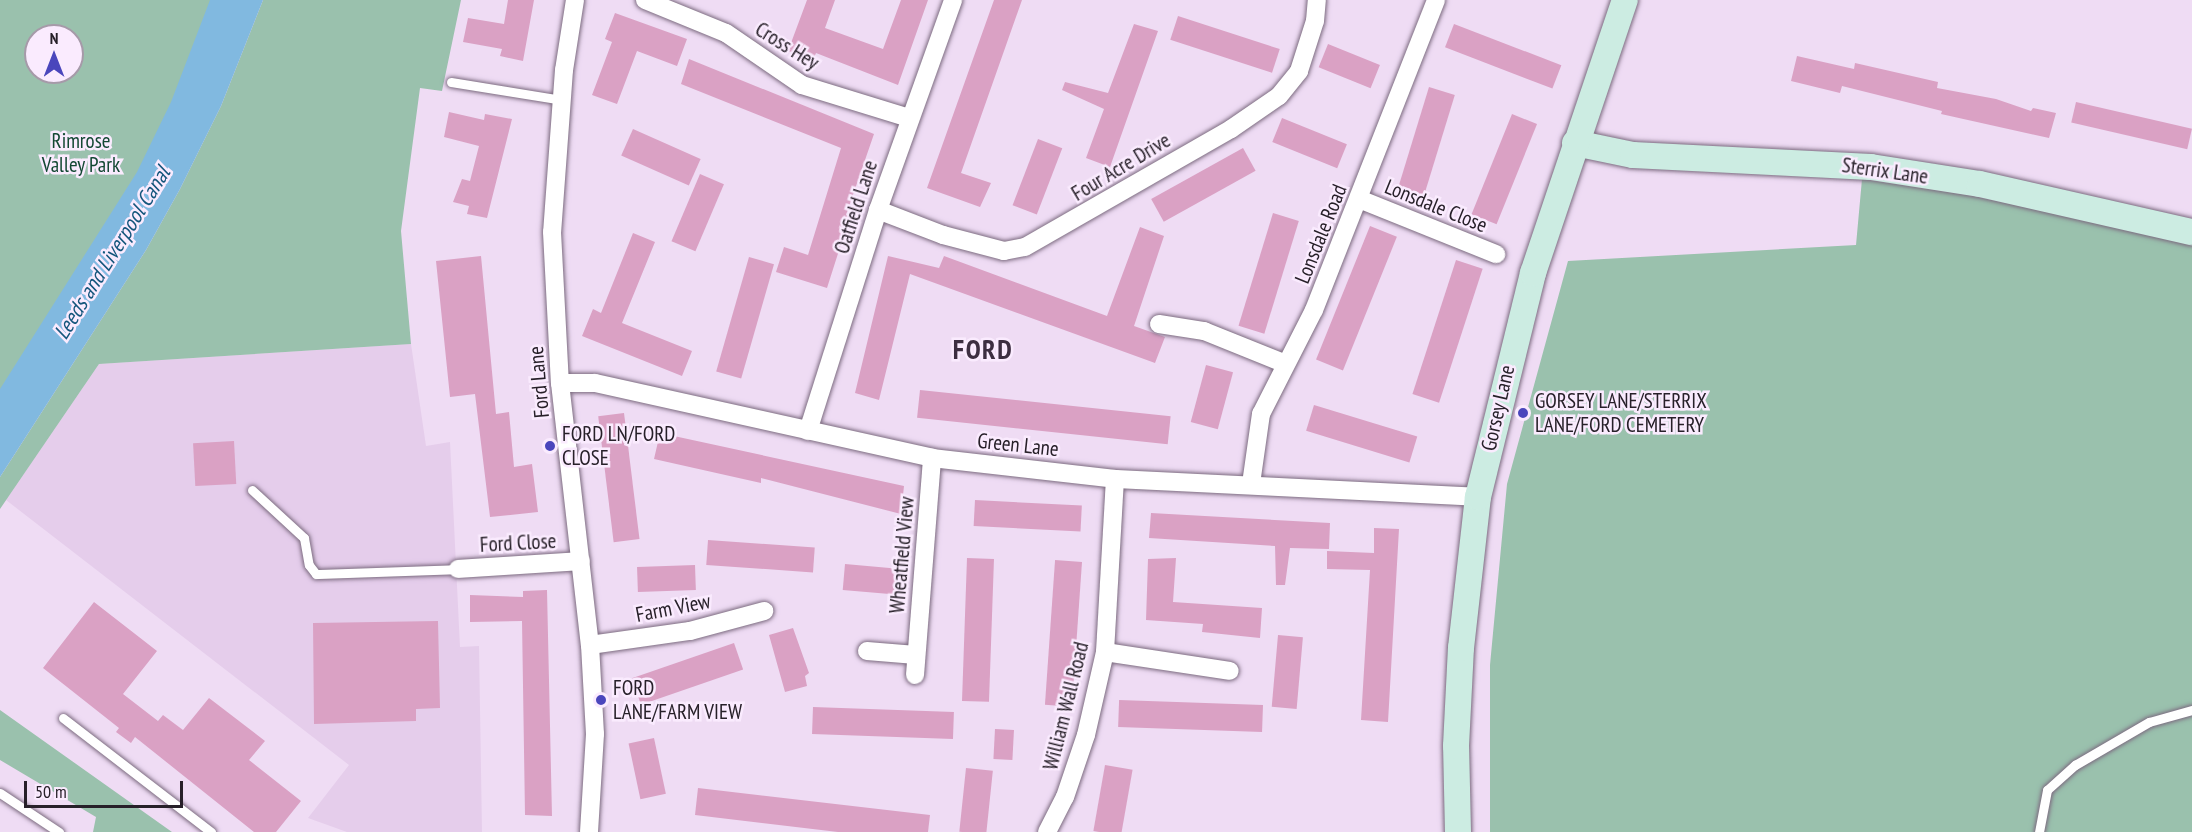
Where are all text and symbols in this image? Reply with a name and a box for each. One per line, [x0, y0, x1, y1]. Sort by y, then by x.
street label: Cross Hey [751, 17, 823, 75]
north arrow [24, 24, 84, 84]
text: N [50, 28, 58, 48]
park label: Rimrose Valley Park [42, 128, 120, 178]
street label: Four Acre Drive [1067, 128, 1175, 206]
street label: Sterrix Lane [1840, 152, 1930, 190]
street label: Oatfield Lane [829, 157, 883, 257]
water label: Leeds and Liverpool Canal [48, 162, 176, 344]
street label: Lonsdale Close [1381, 174, 1491, 238]
street label: Lonsdale Road [1290, 181, 1352, 287]
district label: FORD [953, 334, 1013, 366]
street label: Ford Lane [523, 345, 555, 419]
street label: Gorsey Lane [1476, 362, 1520, 454]
place label: GORSEY LANE/STERRIX LANE/FORD CEMETERY [1535, 388, 1707, 438]
marker: GORSEY LANE/STERRIX LANE/FORD CEMETERY [1516, 406, 1530, 420]
place label: FORD LN/FORD CLOSE [562, 421, 675, 471]
street label: Green Lane [976, 428, 1060, 462]
marker: FORD LN/FORD CLOSE [543, 439, 557, 453]
street label: Wheatfield View [884, 495, 920, 615]
street label: Ford Close [479, 528, 557, 558]
street label: Farm View [633, 588, 713, 628]
street label: William Wall Road [1038, 639, 1094, 773]
place label: FORD LANE/FARM VIEW [613, 675, 743, 725]
marker: FORD LANE/FARM VIEW [594, 693, 608, 707]
scale bar [27, 769, 186, 807]
text: 50 m [35, 780, 67, 803]

